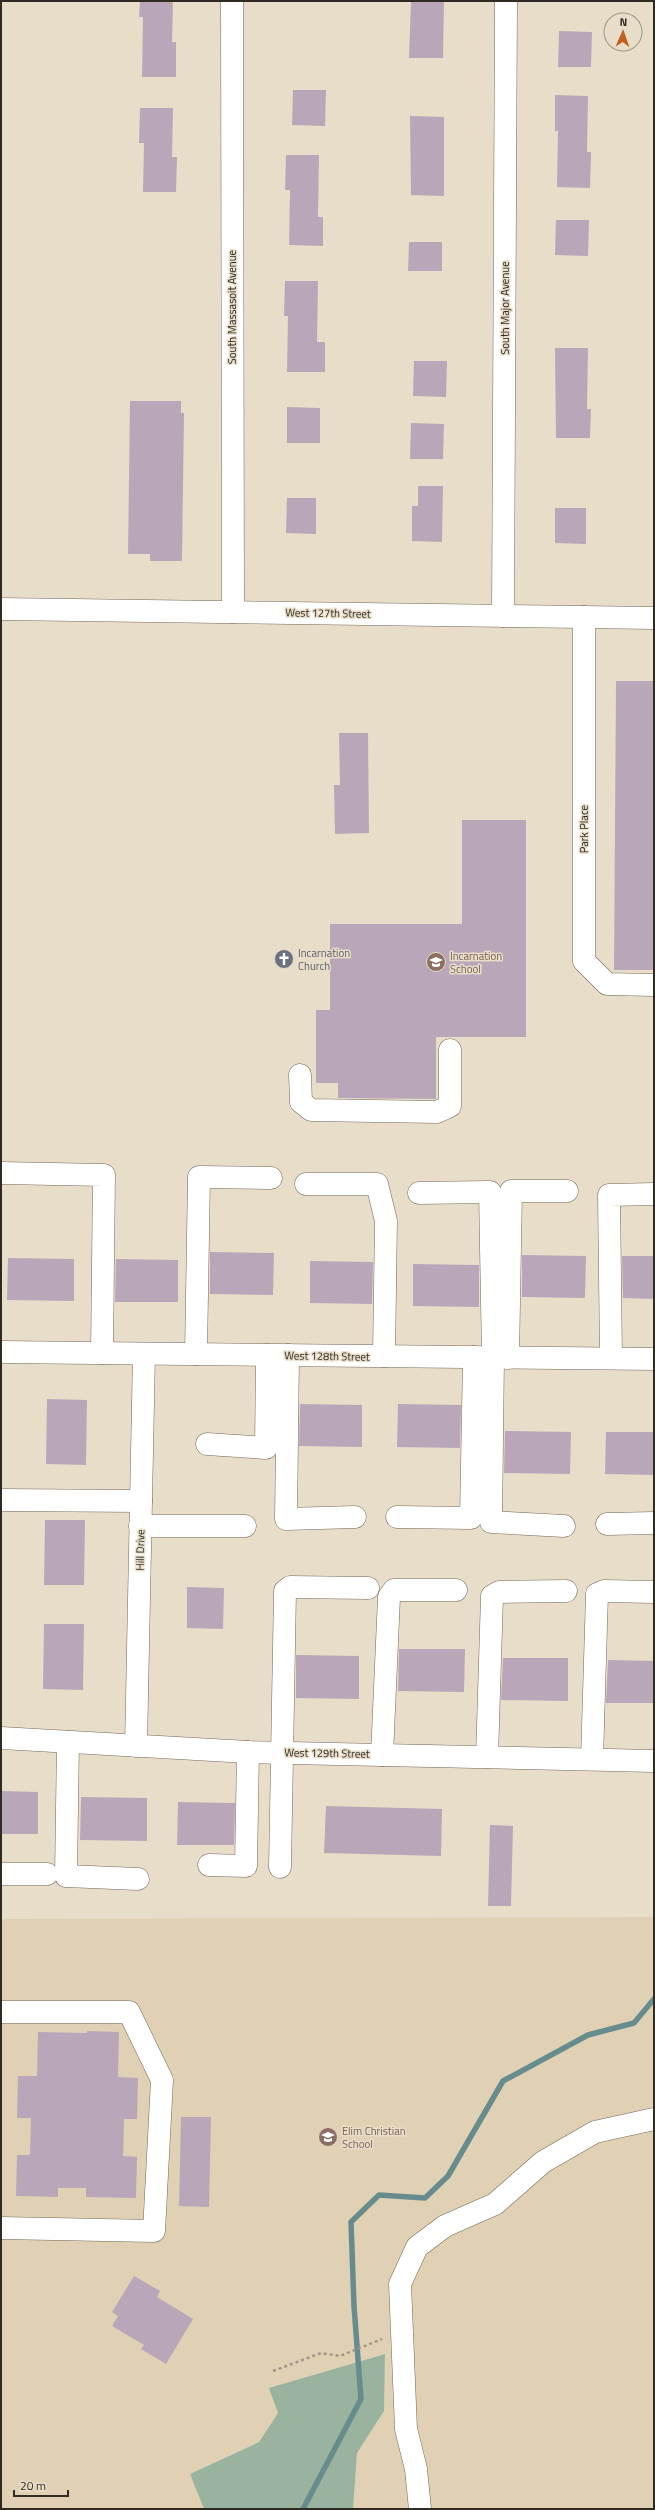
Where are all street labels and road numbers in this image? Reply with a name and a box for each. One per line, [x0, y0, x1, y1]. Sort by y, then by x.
street label: South Massasoit Avenue [224, 249, 240, 364]
street label: South Major Avenue [497, 261, 513, 355]
street label: West 127th Street [285, 604, 371, 622]
street label: Park Place [576, 804, 592, 853]
street label: West 128th Street [284, 1347, 370, 1365]
street label: Hill Drive [132, 1529, 148, 1571]
street label: West 129th Street [284, 1744, 370, 1762]

